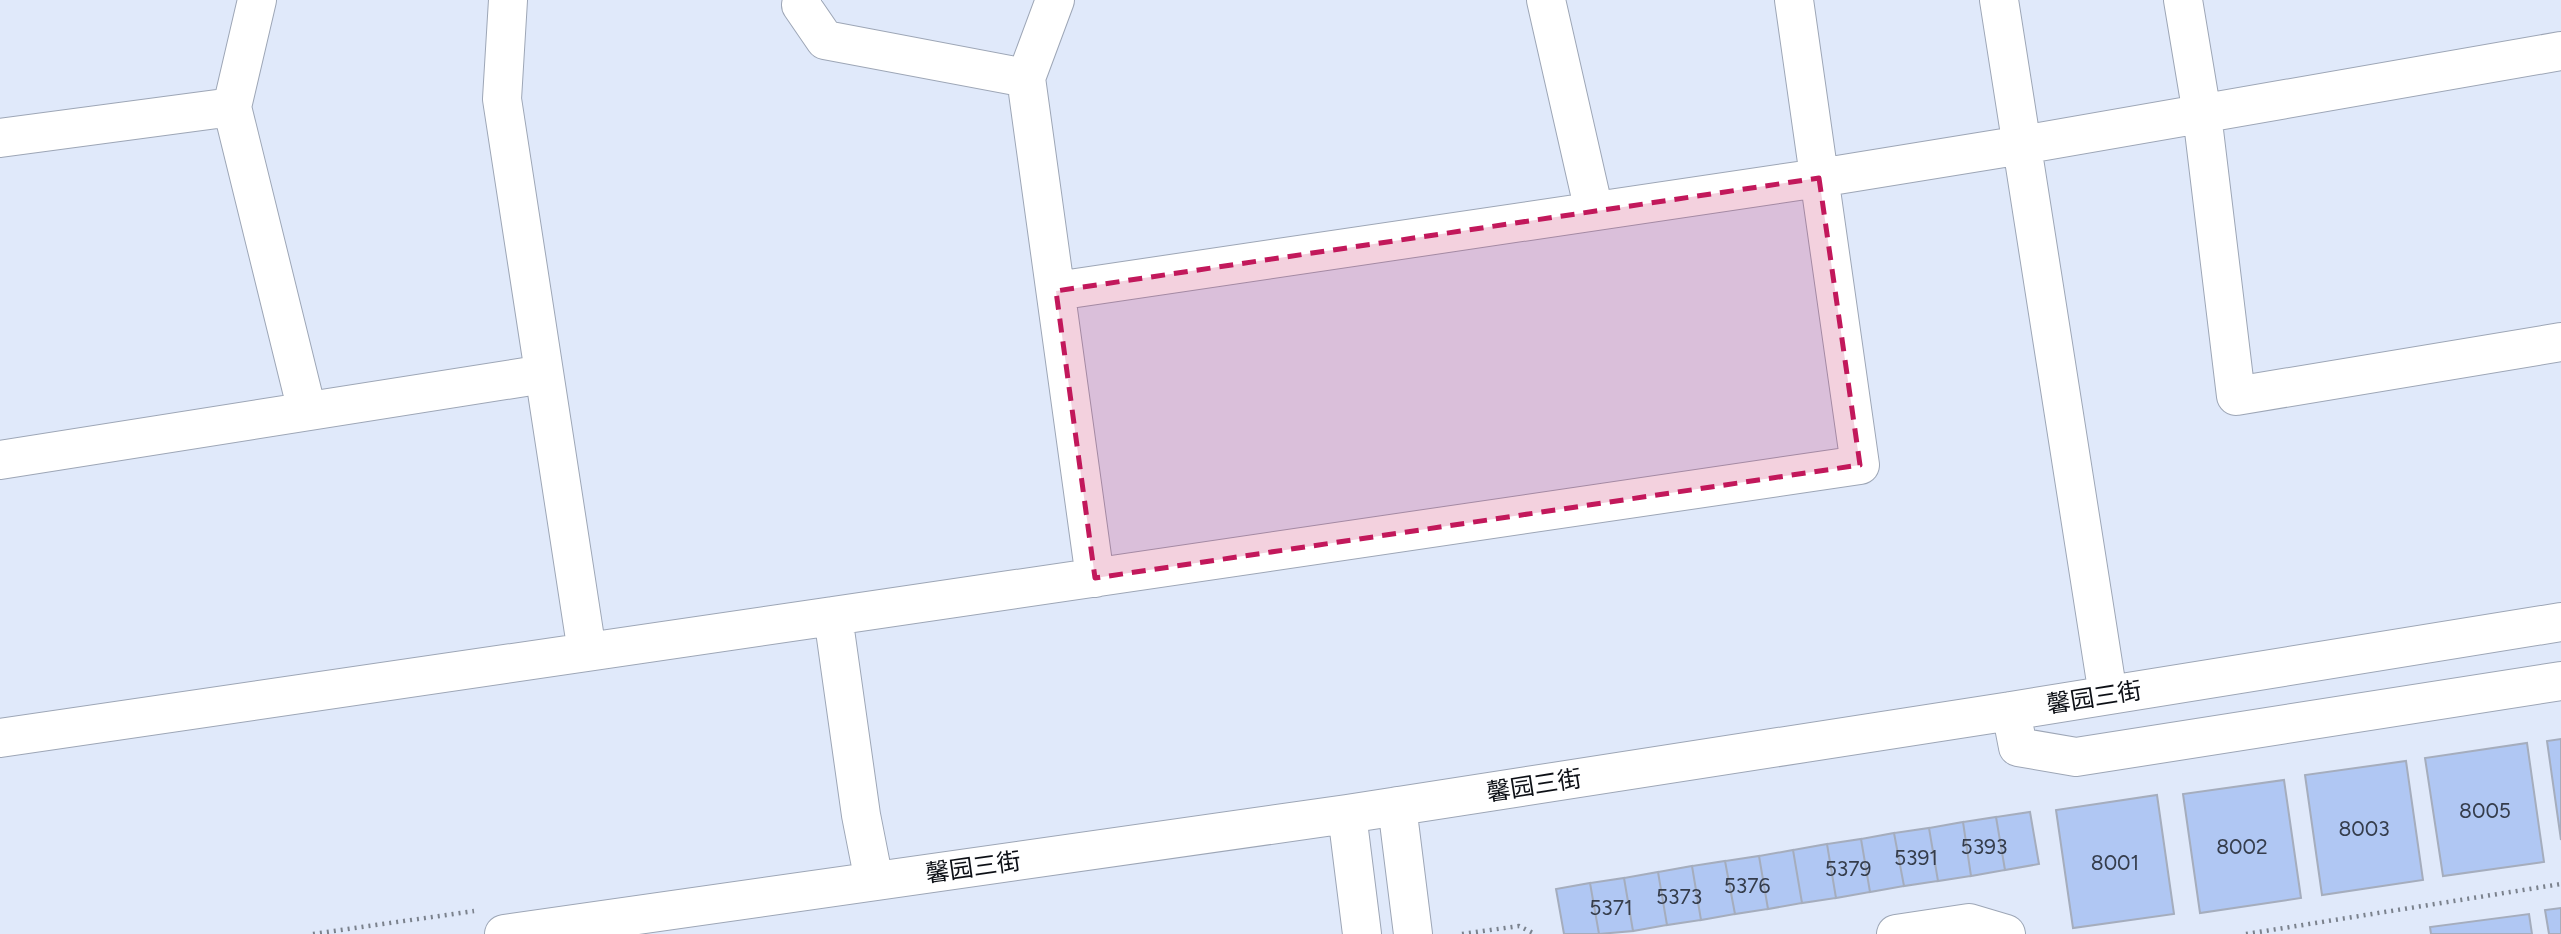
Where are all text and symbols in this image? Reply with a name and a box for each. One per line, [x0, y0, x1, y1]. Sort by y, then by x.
street label: 馨园三街 [2044, 675, 2144, 719]
street label: 馨园三街 [1484, 763, 1584, 807]
house number: 8005 [2459, 798, 2511, 823]
house number: 8003 [2338, 816, 2390, 841]
house number: 5393 [1961, 834, 2007, 859]
house number: 8002 [2216, 834, 2268, 859]
house number: 5391 [1894, 845, 1938, 870]
street label: 馨园三街 [923, 846, 1023, 888]
house number: 8001 [2091, 850, 2139, 875]
house number: 5379 [1825, 856, 1871, 881]
house number: 5376 [1724, 873, 1770, 898]
house number: 5373 [1656, 884, 1702, 909]
house number: 5371 [1589, 895, 1633, 920]

